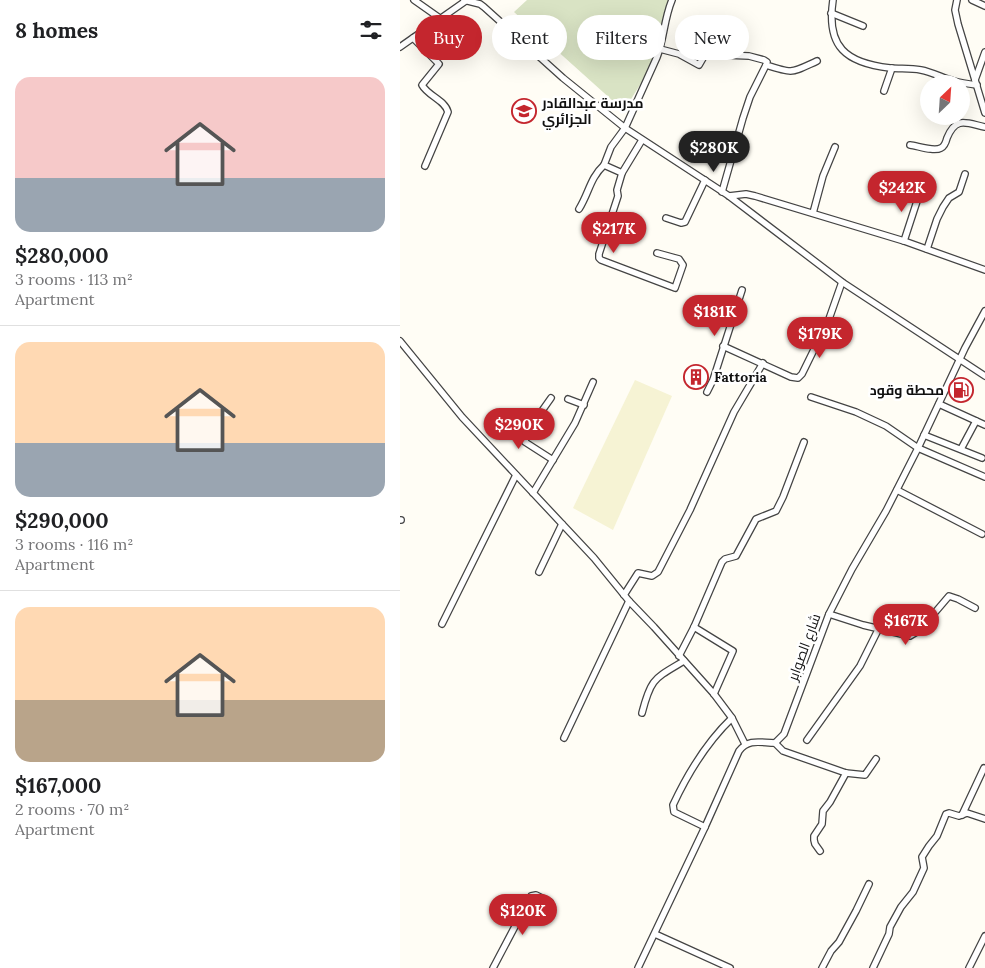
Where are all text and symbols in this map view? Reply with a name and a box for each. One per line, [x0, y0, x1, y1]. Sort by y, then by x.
chip: Buy [415, 15, 482, 60]
chip: Rent [492, 15, 567, 60]
chip: Filters [577, 15, 665, 60]
chip: New [675, 15, 749, 60]
icon: filters [357, 16, 385, 44]
text: 8 homes [15, 17, 98, 44]
north arrow [920, 75, 970, 125]
map controls [920, 75, 970, 125]
place label: مدرسة عبدالقادر الجزائري [541, 94, 644, 130]
school or university icon: مدرسة عبدالقادر الجزائري [511, 98, 537, 124]
icon: home [155, 109, 245, 199]
pin: $280K [679, 130, 749, 173]
text: $280K [690, 137, 738, 157]
pin: $242K [867, 170, 937, 213]
text: $242K [879, 177, 925, 197]
pin: $217K [579, 212, 649, 254]
text: $217K [592, 218, 636, 238]
text: $280,000 [15, 242, 109, 269]
text: 3 rooms · 113 m² [15, 269, 133, 289]
text: Apartment [15, 289, 95, 309]
pin: $181K [680, 294, 750, 337]
text: $181K [694, 301, 736, 321]
pin: $179K [785, 316, 855, 359]
text: $179K [798, 323, 842, 343]
building icon: Fattoria [683, 364, 709, 390]
place label: Fattoria [714, 368, 767, 386]
icon: home [155, 375, 245, 465]
fuel station icon: محطة وقود [948, 377, 974, 403]
place label: محطة وقود [870, 381, 944, 399]
pin: $290K [484, 408, 554, 450]
text: $290K [495, 414, 543, 434]
text: $290,000 [15, 507, 109, 534]
text: 3 rooms · 116 m² [15, 534, 133, 554]
text: Apartment [15, 554, 95, 574]
pin: $167K [871, 604, 941, 646]
text: $167K [884, 610, 928, 630]
street label: شارع الصوابر [783, 611, 824, 684]
icon: home [155, 640, 245, 730]
text: $167,000 [15, 772, 101, 799]
text: 2 rooms · 70 m² [15, 799, 129, 819]
text: Apartment [15, 819, 95, 839]
pin: $120K [488, 894, 558, 936]
text: $120K [500, 900, 546, 920]

